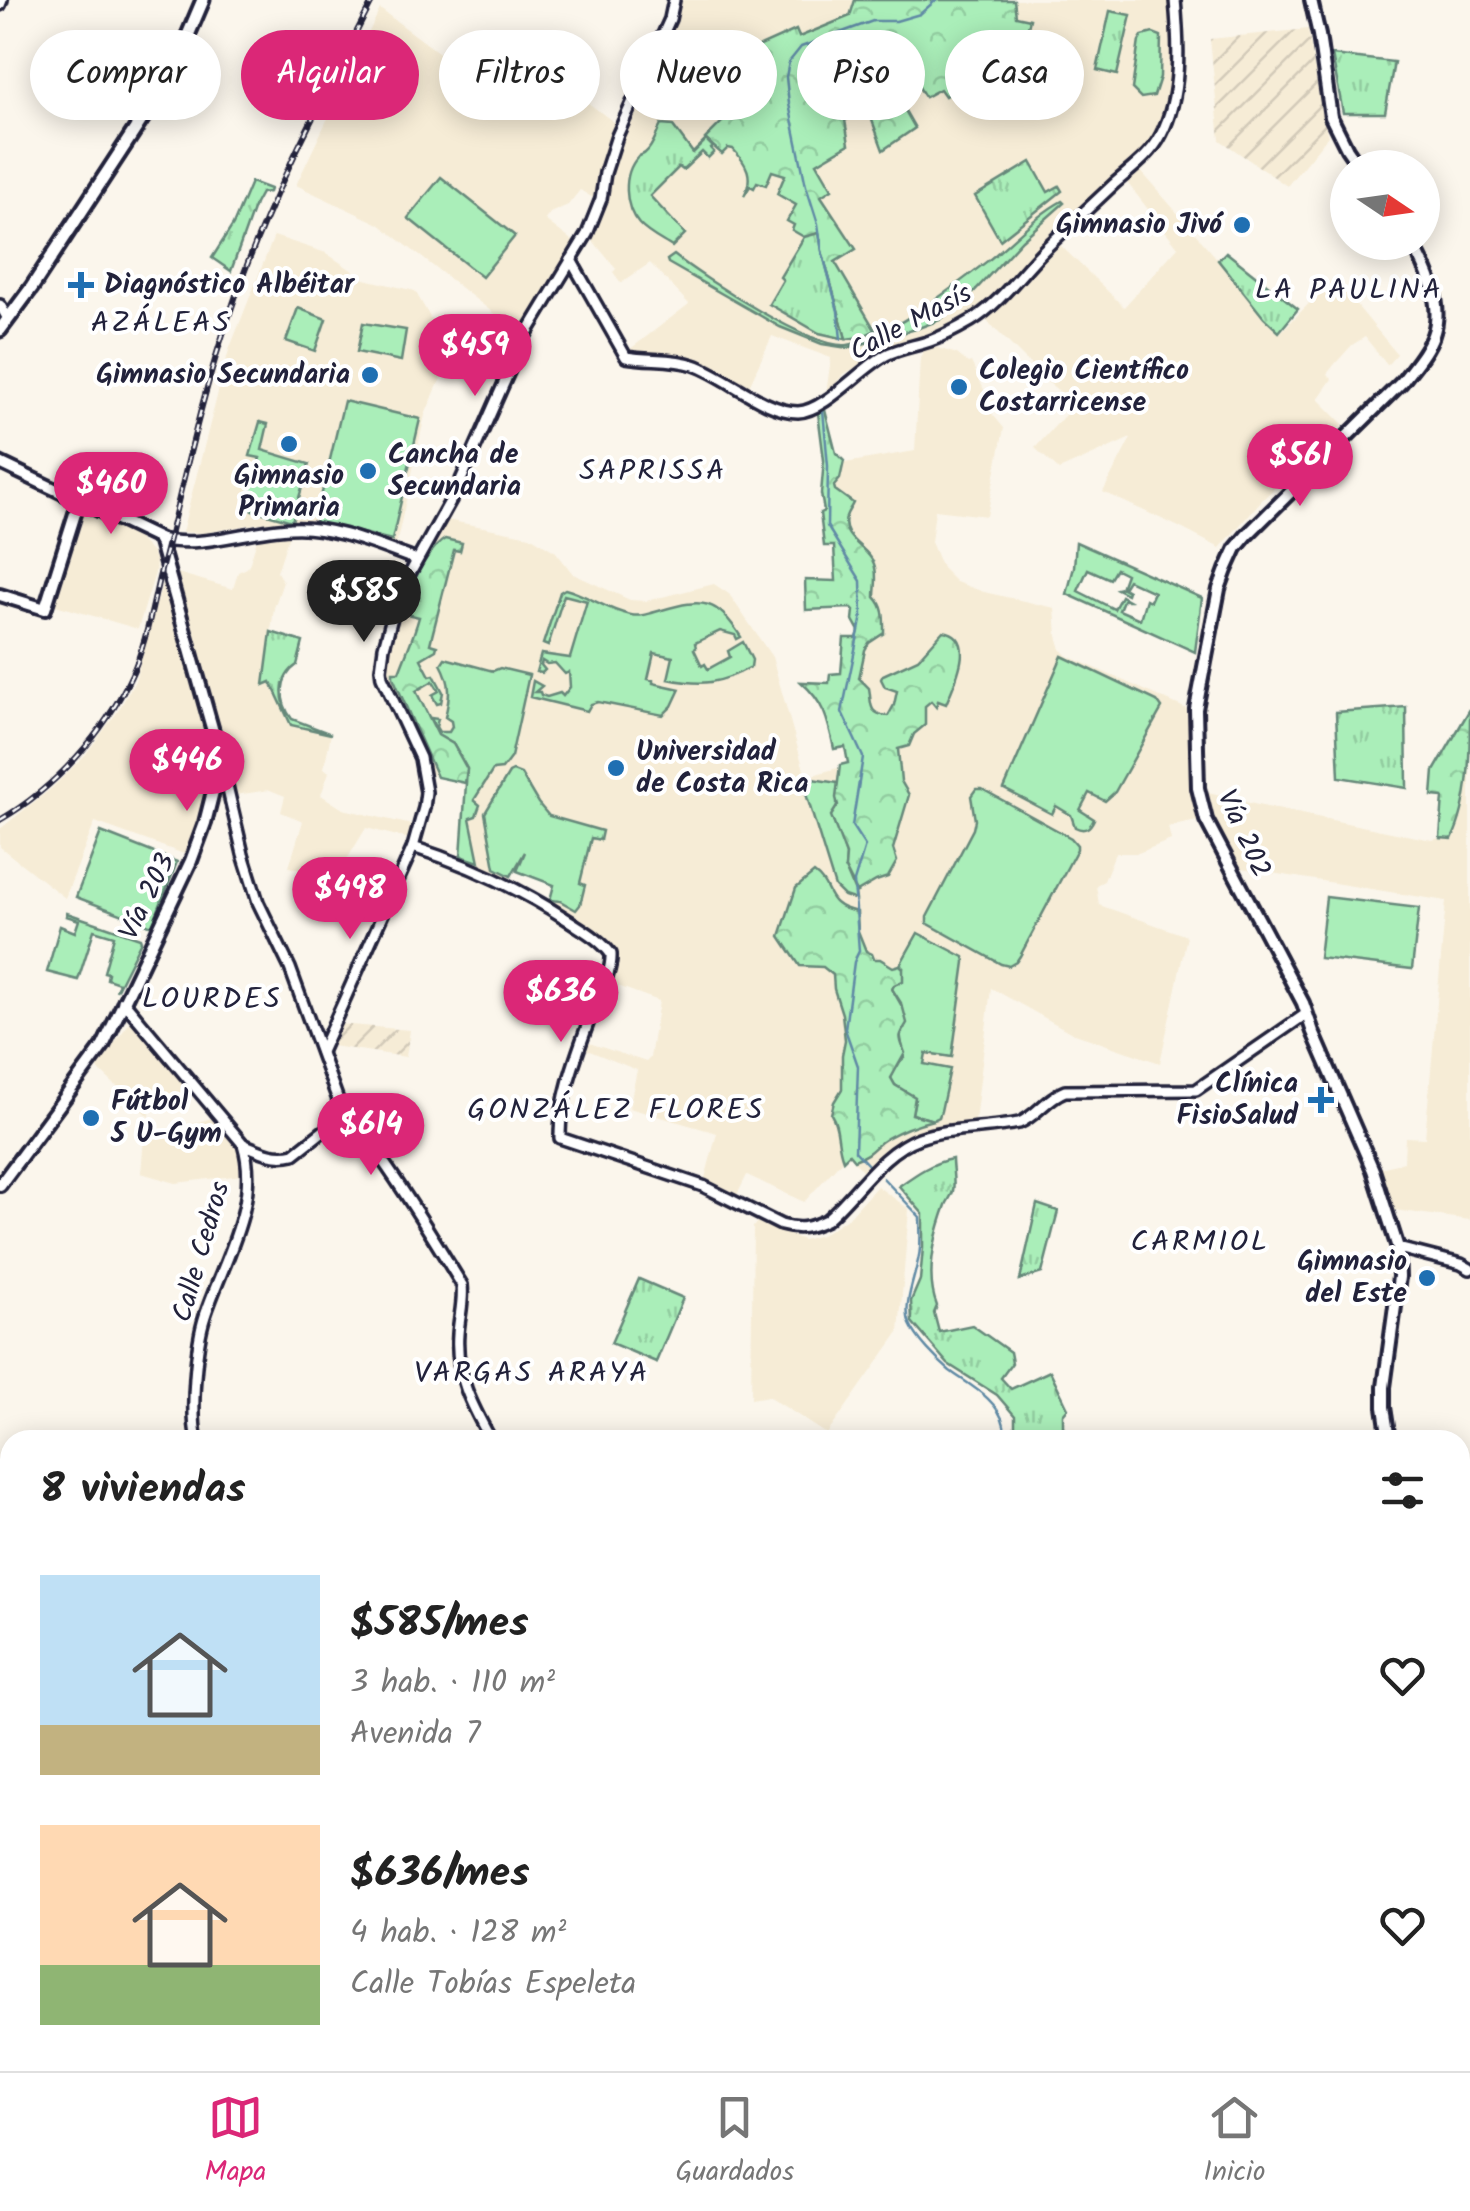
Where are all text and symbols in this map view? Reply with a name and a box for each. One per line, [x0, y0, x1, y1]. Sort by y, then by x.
chip: Comprar [30, 30, 221, 120]
chip: Alquilar [241, 30, 419, 120]
chip: Filtros [439, 30, 600, 120]
chip: Nuevo [620, 30, 777, 120]
chip: Piso [797, 30, 925, 120]
chip: Casa [945, 30, 1084, 120]
north arrow [1330, 150, 1440, 260]
map controls [1330, 150, 1440, 260]
place label: Gimnasio Jivó [1056, 203, 1224, 248]
marker: Gimnasio Jivó [1231, 214, 1253, 236]
place label: Diagnóstico Albéitar [104, 263, 356, 308]
district label: LA PAULINA [1255, 267, 1443, 315]
marker: Diagnóstico Albéitar [68, 272, 94, 298]
street label: Calle Masís [842, 272, 980, 374]
district label: AZÁLEAS [91, 300, 231, 348]
pin: $459 [416, 314, 534, 399]
text: $459 [441, 321, 509, 372]
place label: Colegio Científico Costarricense [979, 349, 1189, 426]
place label: Gimnasio Secundaria [96, 353, 350, 398]
marker: Gimnasio Secundaria [359, 364, 381, 386]
marker: Colegio Científico Costarricense [948, 376, 970, 398]
pin: $561 [1241, 424, 1359, 509]
text: $561 [1269, 431, 1331, 482]
marker: Gimnasio Primaria [278, 433, 300, 455]
place label: Cancha de Secundaria [388, 433, 521, 510]
district label: SAPRISSA [579, 448, 727, 496]
pin: $460 [52, 452, 170, 537]
place label: Gimnasio Primaria [234, 454, 344, 531]
text: $460 [76, 459, 146, 510]
marker: Cancha de Secundaria [357, 460, 379, 482]
pin: $585 [305, 560, 423, 645]
text: $585 [329, 567, 399, 618]
pin: $446 [128, 729, 246, 814]
place label: Universidad de Costa Rica [636, 730, 808, 807]
text: $446 [151, 736, 223, 787]
marker: Universidad de Costa Rica [605, 757, 627, 779]
street label: Vía 202 [1204, 783, 1282, 885]
street label: Vía 203 [108, 846, 188, 948]
pin: $498 [291, 857, 409, 942]
text: $498 [314, 864, 386, 915]
pin: $636 [502, 960, 620, 1045]
text: $636 [525, 967, 597, 1018]
district label: LOURDES [142, 976, 282, 1024]
place label: Clínica FisioSalud [1177, 1062, 1299, 1139]
place label: Fútbol 5 U-Gym [110, 1080, 222, 1157]
district label: GONZÁLEZ FLORES [467, 1087, 765, 1135]
marker: Clínica FisioSalud [1308, 1087, 1334, 1113]
pin: $614 [312, 1093, 430, 1178]
text: $614 [339, 1100, 403, 1151]
marker: Fútbol 5 U-Gym [80, 1107, 102, 1129]
street label: Calle Cedros [160, 1176, 244, 1328]
district label: CARMIOL [1131, 1219, 1269, 1267]
place label: Gimnasio del Este [1297, 1240, 1407, 1317]
marker: Gimnasio del Este [1416, 1267, 1438, 1289]
district label: VARGAS ARAYA [414, 1350, 650, 1398]
text: 8 viviendas [40, 1457, 246, 1524]
icon: filters [1375, 1463, 1430, 1518]
text: $585/mes [350, 1591, 529, 1658]
icon: home [120, 1615, 240, 1735]
icon: heart [1375, 1648, 1430, 1703]
text: 3 hab. · 110 m² [350, 1658, 555, 1709]
text: Avenida 7 [350, 1709, 481, 1760]
text: $636/mes [350, 1841, 530, 1908]
icon: home [120, 1865, 240, 1985]
icon: heart [1375, 1898, 1430, 1953]
text: 4 hab. · 128 m² [350, 1908, 566, 1959]
text: Calle Tobías Espeleta [350, 1959, 636, 2010]
tab: Mapa [205, 2090, 266, 2195]
tab: Guardados [675, 2090, 794, 2195]
tab: Inicio [1203, 2090, 1265, 2195]

